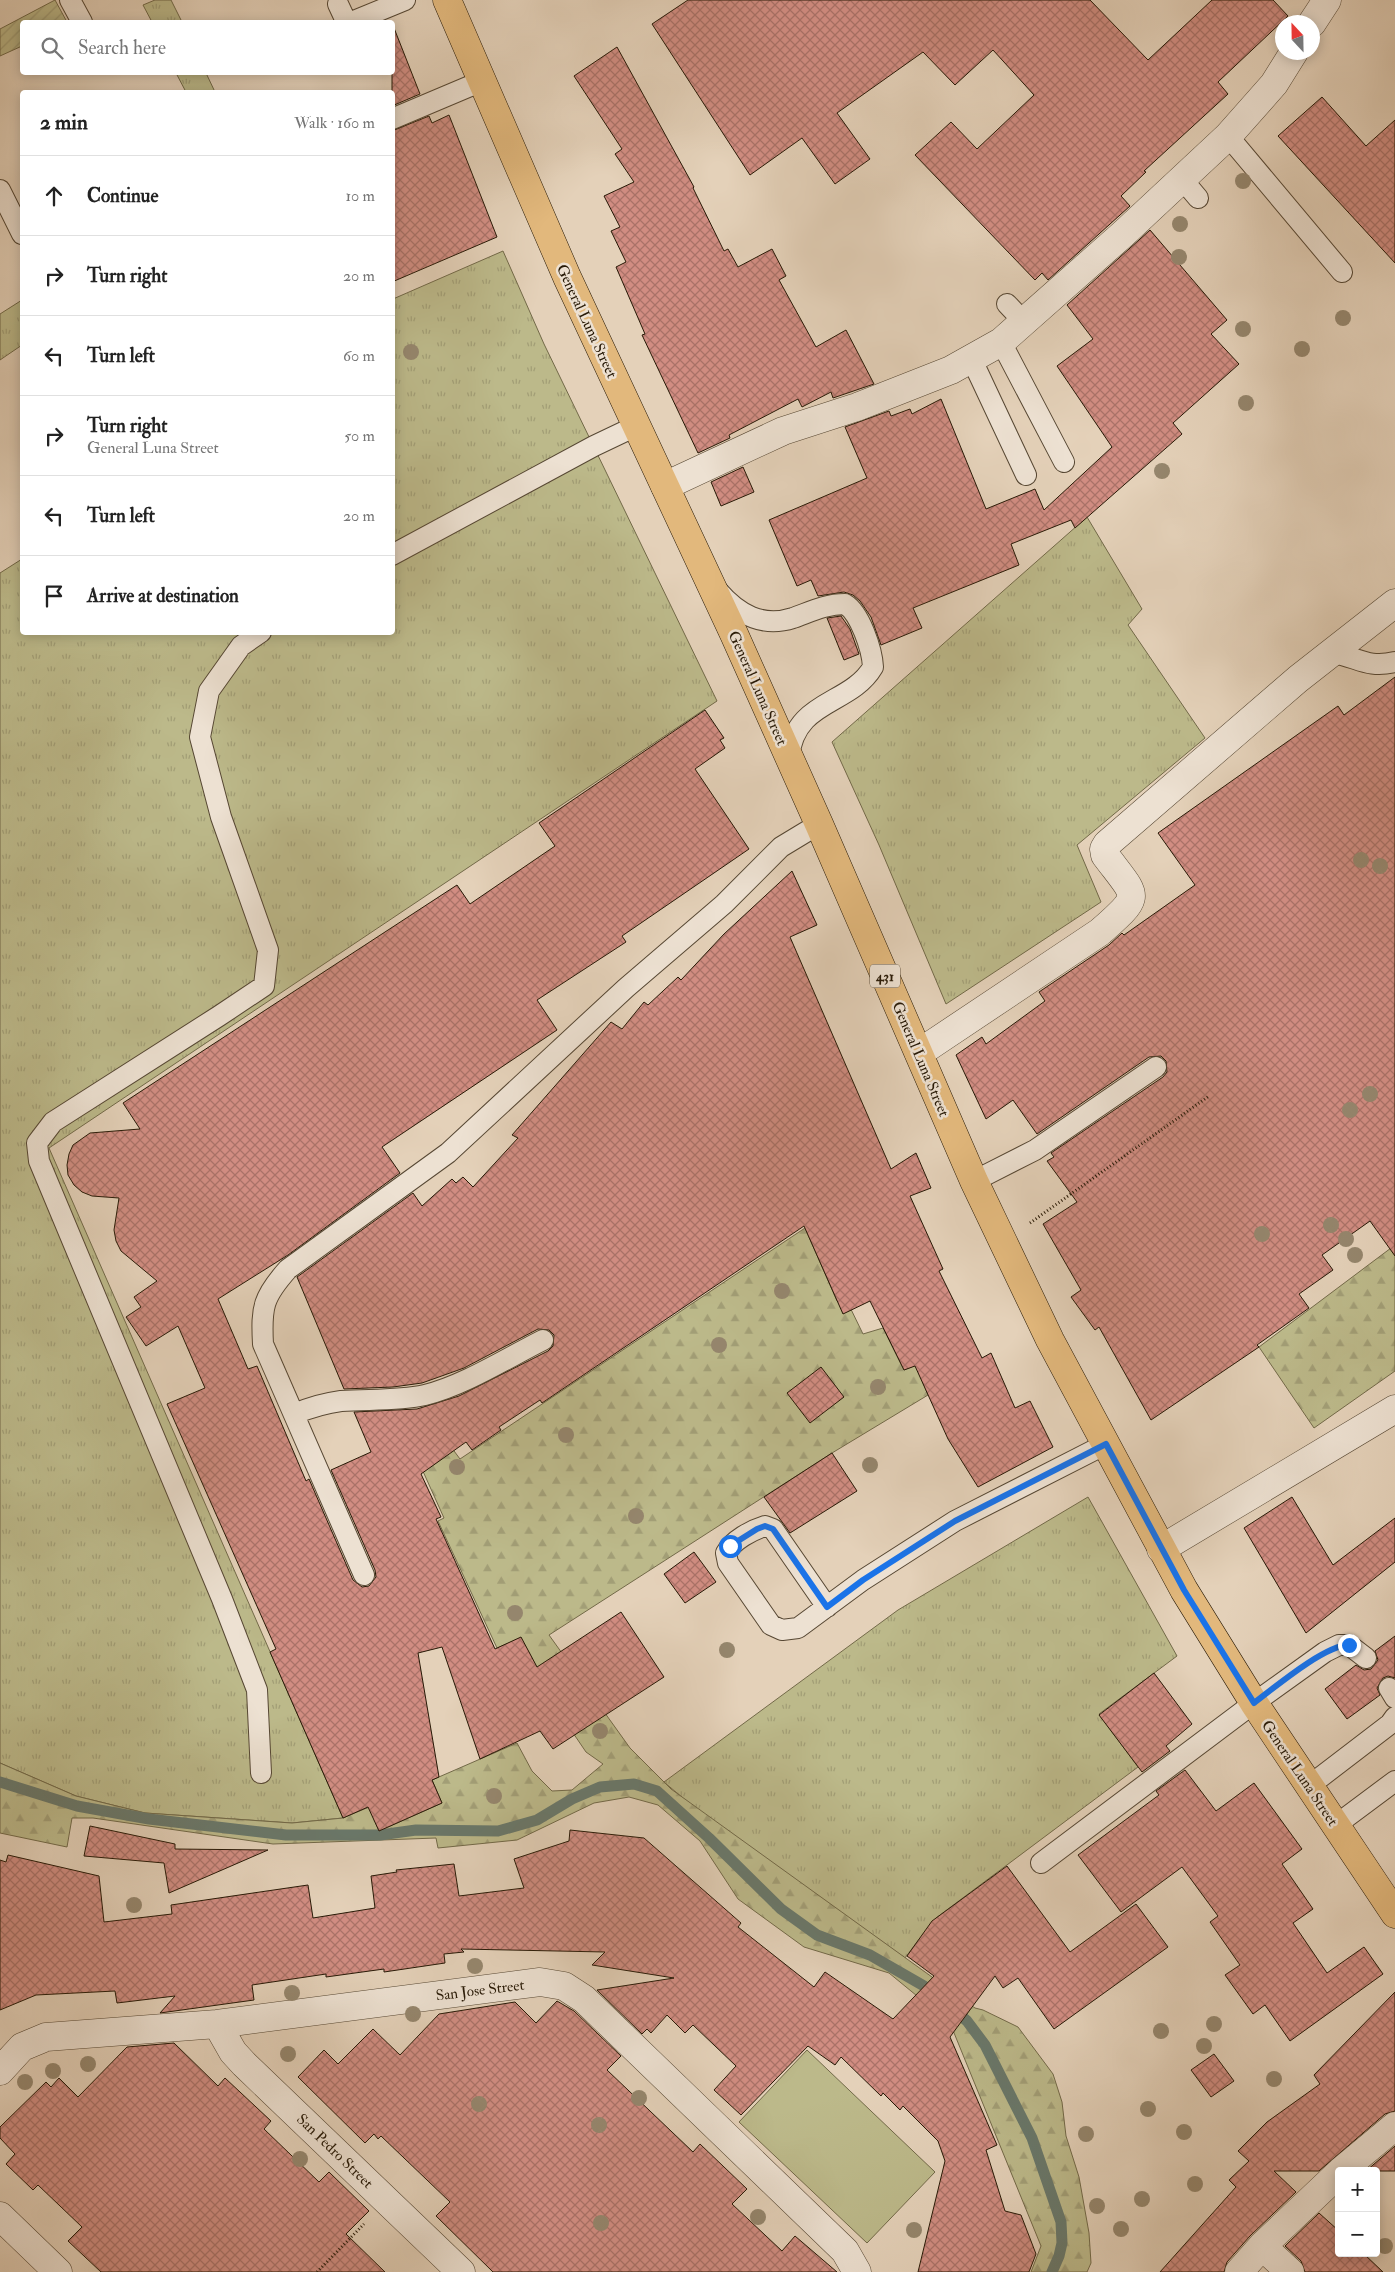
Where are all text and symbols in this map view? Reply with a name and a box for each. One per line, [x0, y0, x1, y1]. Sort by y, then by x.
north arrow [1275, 15, 1320, 60]
search box [20, 20, 395, 75]
icon: search [38, 34, 66, 62]
text: Search here [78, 36, 166, 60]
text: 2 min [40, 109, 88, 136]
text: Walk · 160 m [294, 113, 375, 133]
icon: ahead [40, 182, 68, 210]
text: Continue [87, 184, 158, 208]
text: 10 m [345, 186, 375, 206]
street label: General Luna Street [552, 261, 621, 381]
icon: right [40, 262, 68, 290]
text: Turn right [87, 264, 167, 288]
text: 20 m [343, 266, 375, 286]
icon: left [40, 342, 68, 370]
text: Turn left [87, 344, 155, 368]
text: 60 m [343, 346, 375, 366]
text: Turn right [87, 414, 167, 438]
icon: right [40, 422, 68, 450]
text: 50 m [344, 426, 375, 446]
text: General Luna Street [87, 438, 219, 458]
icon: left [40, 502, 68, 530]
text: Turn left [87, 504, 155, 528]
text: 20 m [343, 506, 375, 526]
icon: arrive [40, 582, 68, 610]
text: Arrive at destination [87, 584, 239, 608]
street label: General Luna Street [724, 628, 791, 749]
road number: 431 [870, 964, 900, 988]
street label: General Luna Street [888, 999, 953, 1120]
route start [719, 1535, 742, 1558]
route end [1338, 1634, 1361, 1657]
street label: General Luna Street [1257, 1717, 1342, 1830]
street label: San Jose Street [435, 1976, 526, 2006]
street label: San Pedro Street [292, 2110, 377, 2193]
map controls [1335, 2167, 1380, 2257]
button: + [1335, 2167, 1380, 2212]
button: − [1335, 2212, 1380, 2257]

